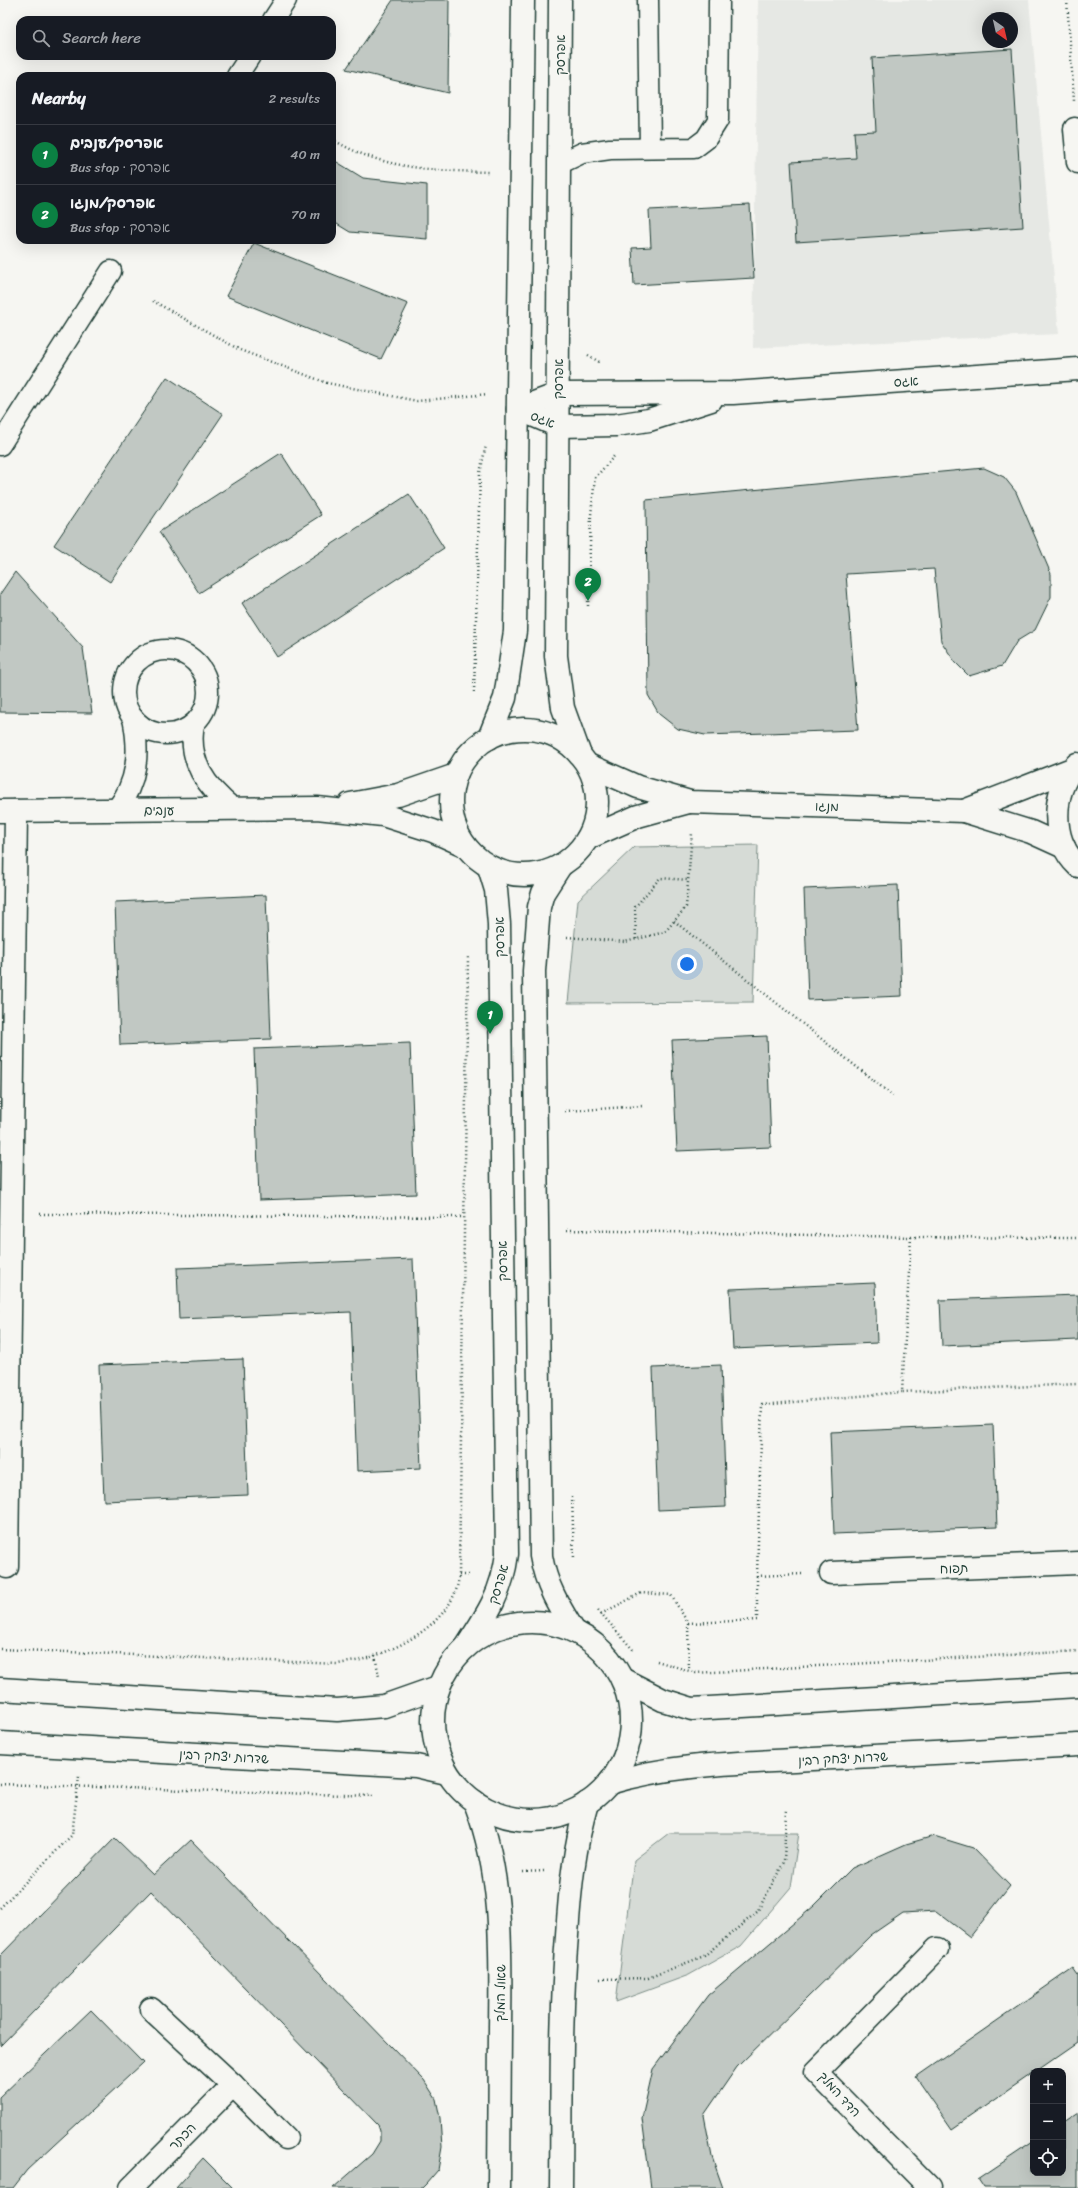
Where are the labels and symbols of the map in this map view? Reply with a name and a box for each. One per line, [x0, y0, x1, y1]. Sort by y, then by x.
north arrow [982, 12, 1018, 48]
street label: אפרסק [549, 35, 572, 75]
street label: אפרסק [547, 359, 570, 399]
street label: אגס [893, 369, 919, 394]
street label: אגס [527, 404, 559, 435]
pin: 2 [575, 568, 601, 601]
street label: מנגו [814, 795, 839, 818]
street label: ענבים [144, 799, 175, 822]
street label: אפרסק [488, 916, 511, 958]
your location [677, 954, 697, 974]
pin: 1 [477, 1001, 503, 1034]
street label: אפרסק [491, 1240, 514, 1282]
street label: תפוח [939, 1557, 969, 1580]
street label: אפרסק [482, 1561, 515, 1607]
street label: שדרות יצחק רבין [178, 1743, 270, 1770]
street label: שדרות יצחק רבין [798, 1745, 889, 1772]
street label: שאול המלך [488, 1964, 513, 2022]
street label: הדד המלך [813, 2066, 867, 2123]
street label: הכתר [163, 2117, 202, 2156]

